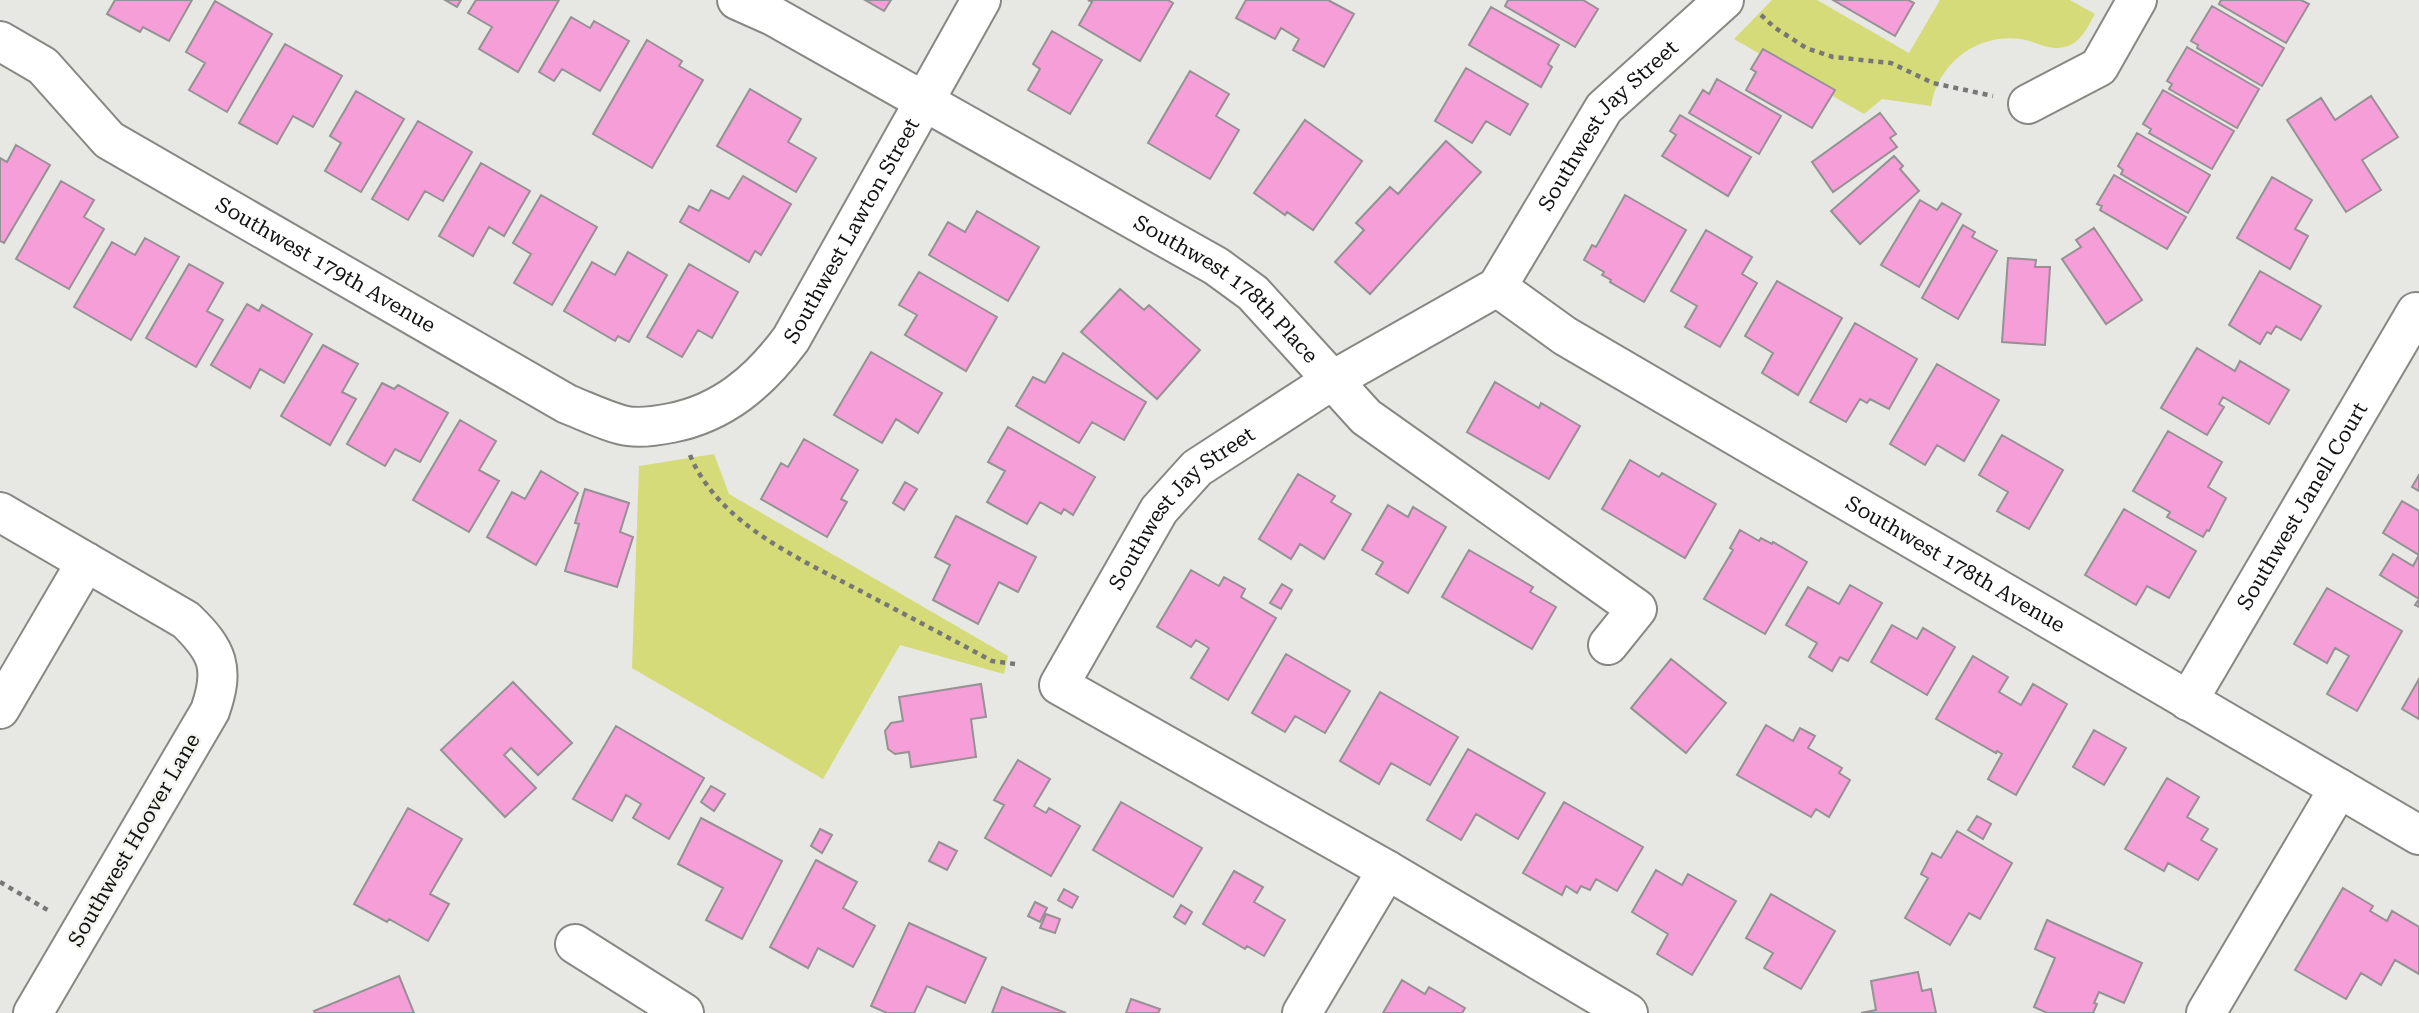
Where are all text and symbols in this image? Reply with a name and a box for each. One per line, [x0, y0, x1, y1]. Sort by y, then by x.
street label: Southwest Jay Street [1533, 35, 1683, 215]
street label: Southwest Lawton Street [779, 114, 924, 348]
street label: Southwest 179th Avenue [212, 192, 440, 338]
street label: Southwest 178th Place [1130, 210, 1323, 368]
street label: Southwest Janell Court [2232, 398, 2372, 614]
street label: Southwest Jay Street [1104, 422, 1259, 594]
street label: Southwest 178th Avenue [1842, 491, 2069, 637]
street label: Southwest Hoover Lane [63, 729, 205, 951]

